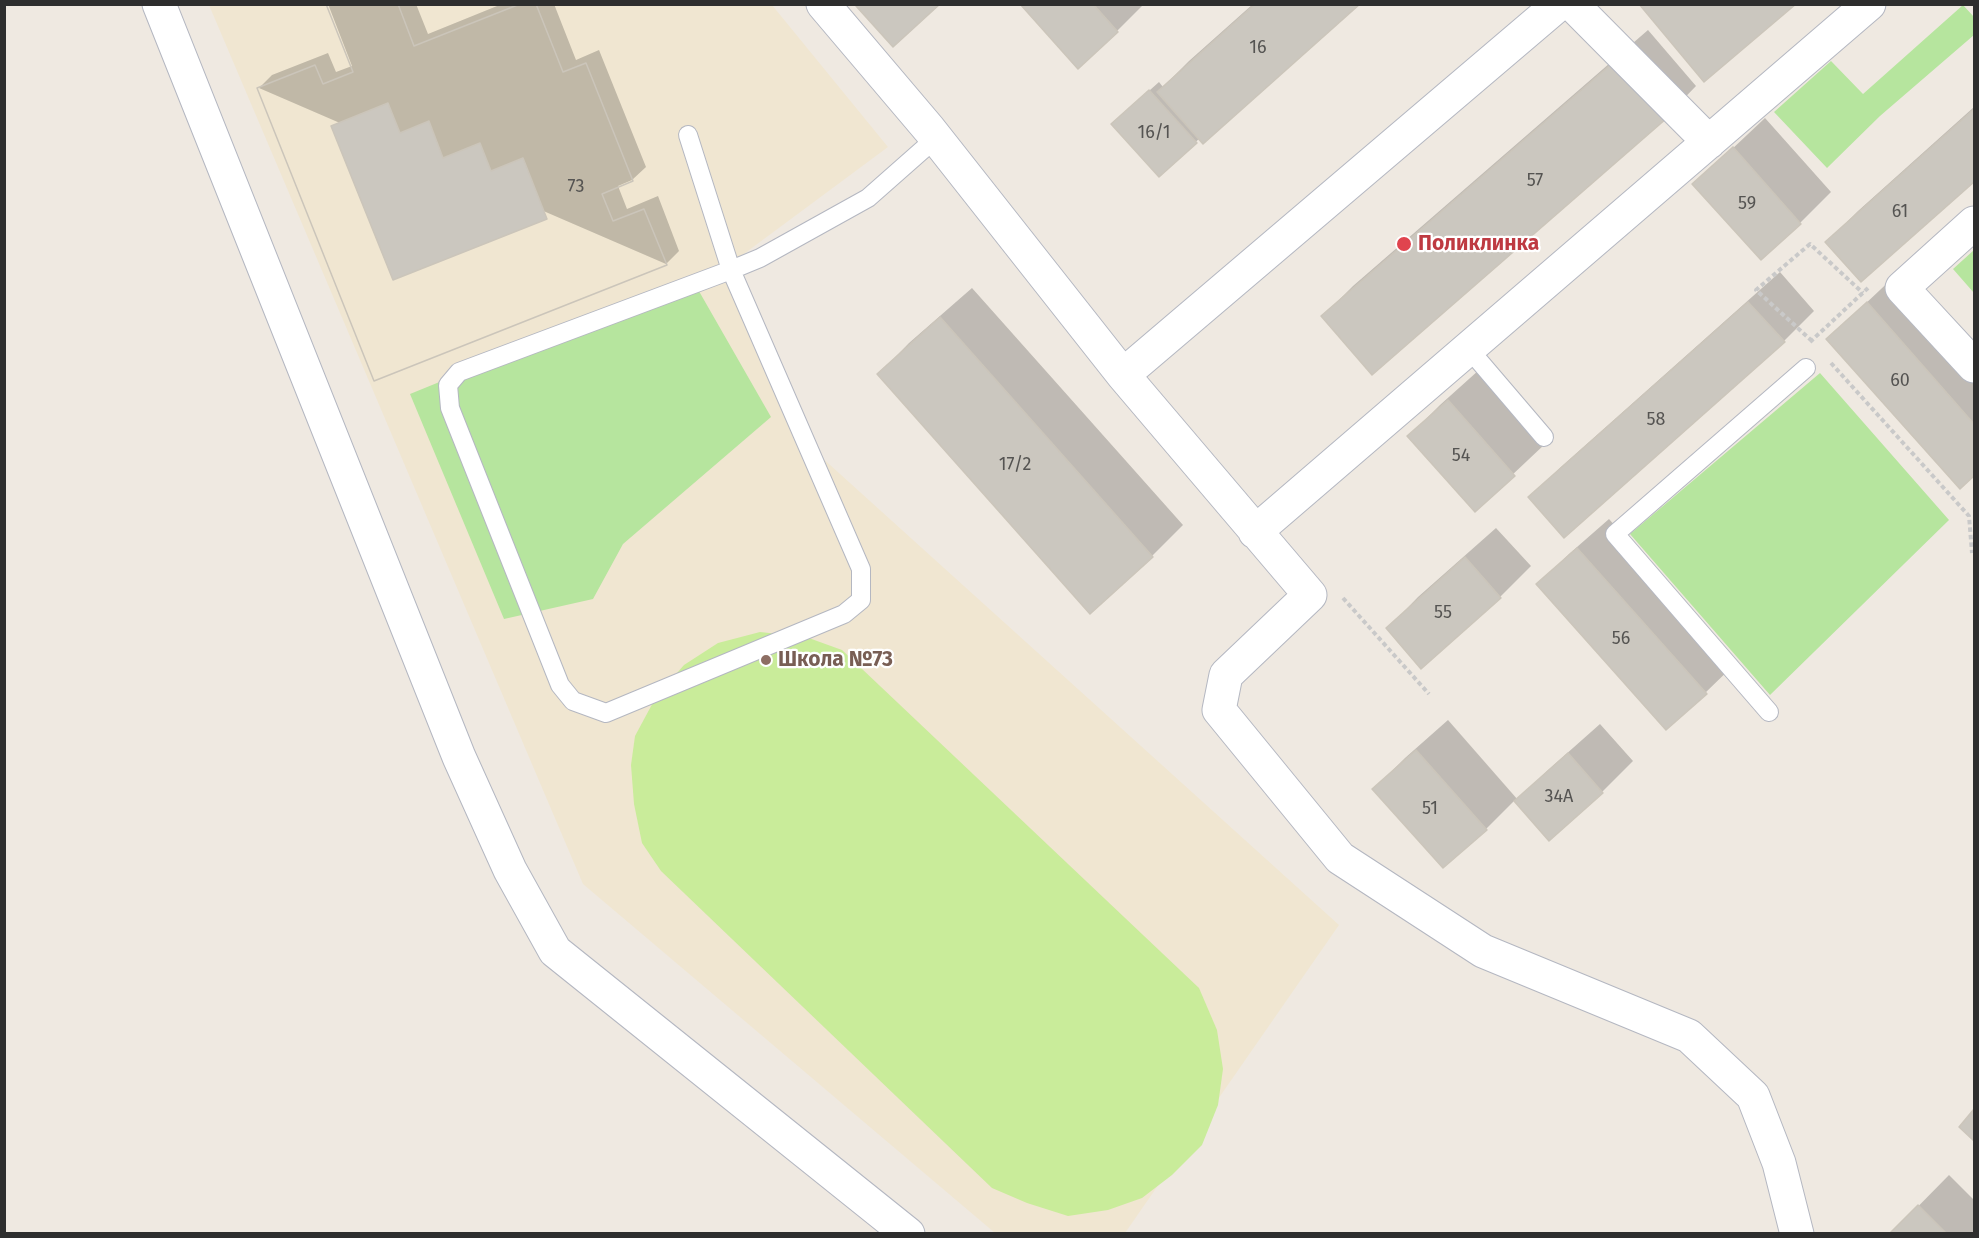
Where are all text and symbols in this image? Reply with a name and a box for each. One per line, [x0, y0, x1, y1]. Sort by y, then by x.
house number: 16 [1249, 37, 1267, 59]
house number: 16/1 [1137, 122, 1171, 144]
house number: 57 [1527, 170, 1543, 192]
house number: 73 [568, 176, 584, 198]
house number: 59 [1738, 193, 1756, 215]
house number: 61 [1892, 201, 1908, 223]
place label: Поликлинка [1418, 231, 1539, 257]
marker: Поликлинка [1395, 235, 1413, 253]
house number: 60 [1890, 370, 1910, 392]
house number: 58 [1647, 409, 1665, 431]
house number: 54 [1452, 445, 1470, 467]
house number: 17/2 [999, 454, 1031, 476]
house number: 55 [1434, 602, 1452, 624]
house number: 56 [1612, 628, 1630, 650]
place label: Школа №73 [778, 647, 893, 673]
marker: Школа №73 [759, 653, 773, 667]
house number: 34А [1545, 786, 1573, 808]
house number: 51 [1422, 798, 1438, 820]

